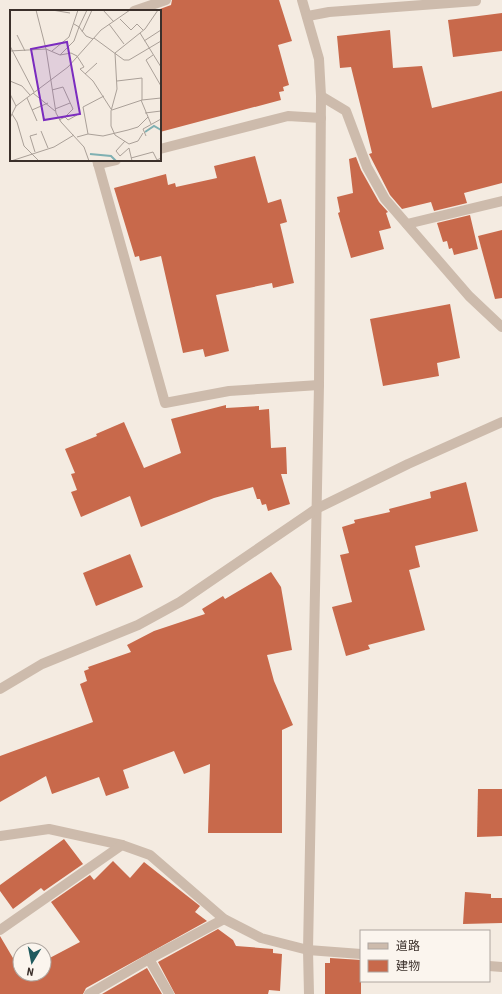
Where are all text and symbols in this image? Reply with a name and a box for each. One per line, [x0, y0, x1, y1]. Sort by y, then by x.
inset map [10, 10, 161, 161]
legend [360, 930, 490, 982]
text: 道路 [396, 939, 420, 953]
north arrow [12, 942, 52, 982]
text: 建物 [396, 959, 420, 973]
text: N [26, 964, 35, 978]

